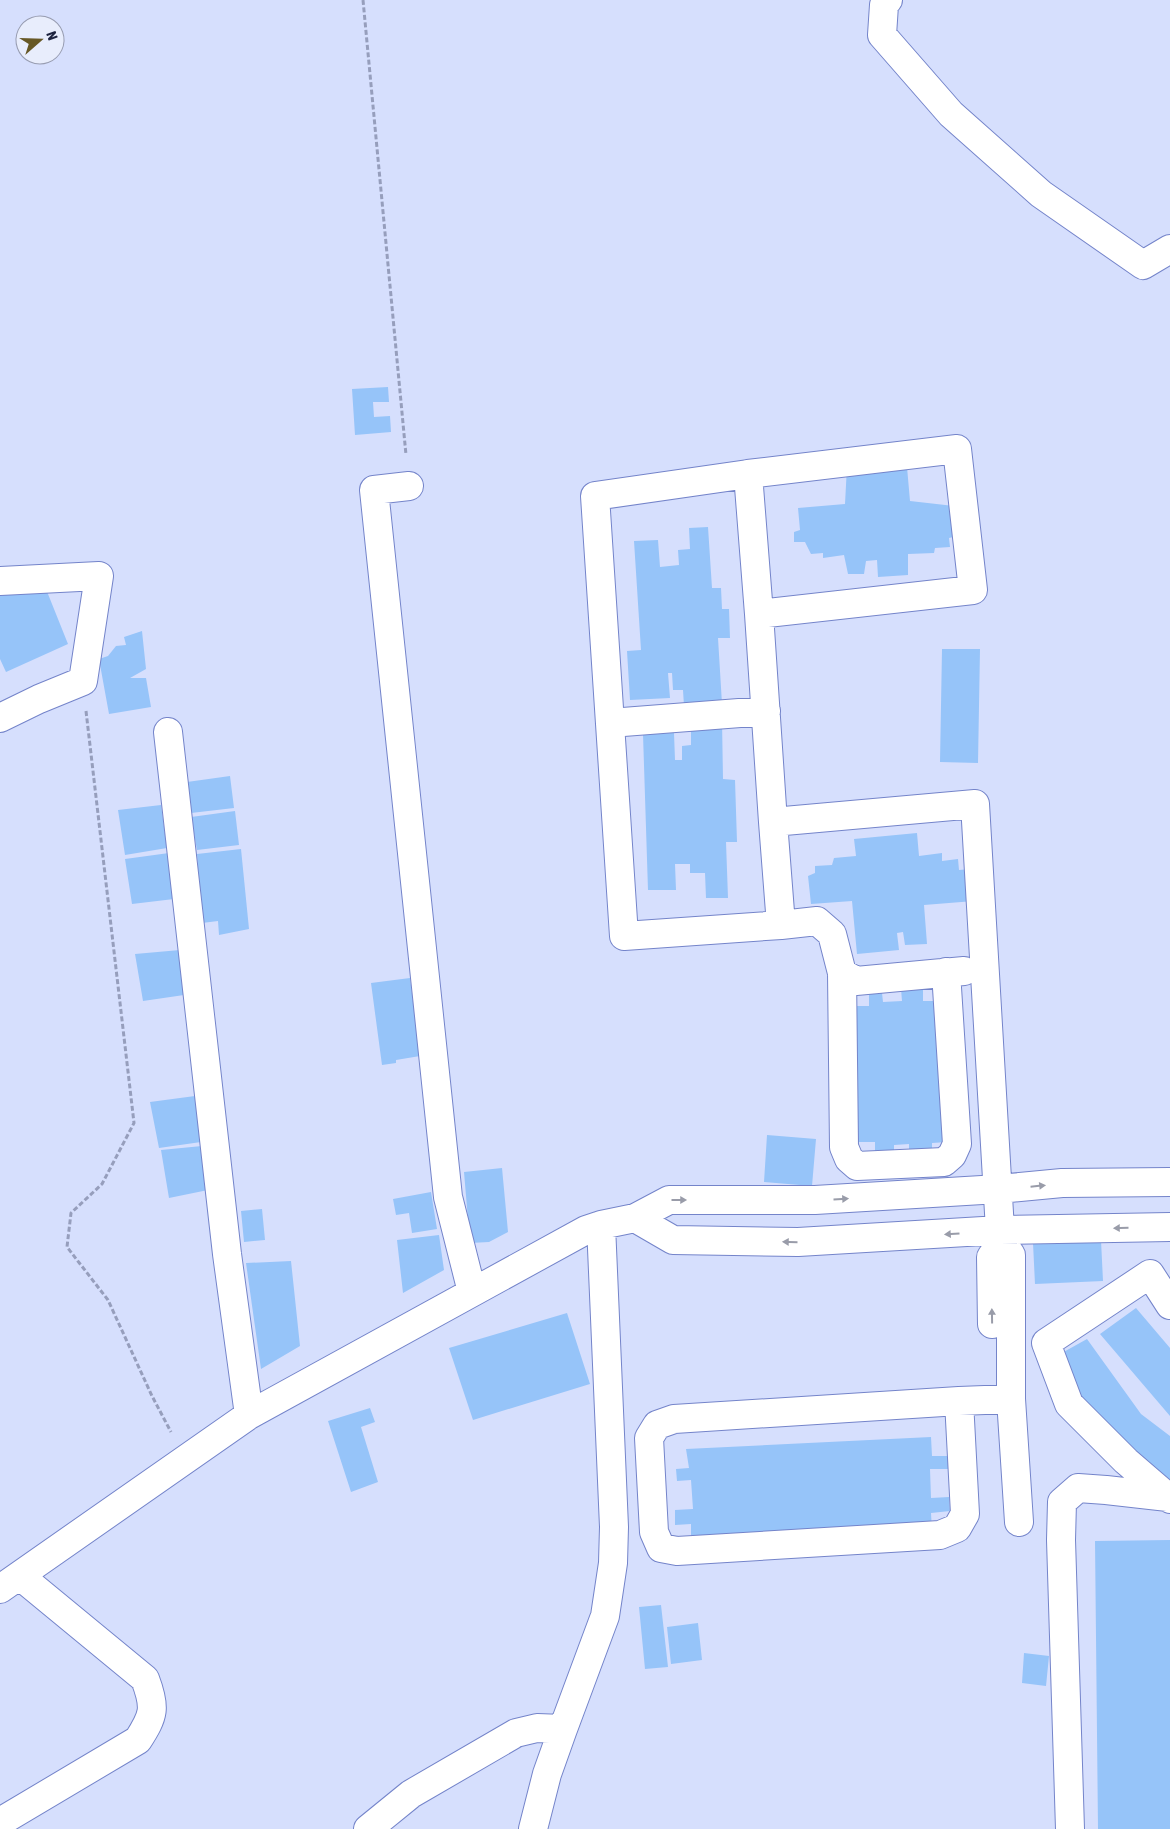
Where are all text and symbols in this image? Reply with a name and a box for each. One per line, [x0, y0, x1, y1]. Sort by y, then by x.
north arrow [15, 15, 65, 65]
text: N [43, 29, 61, 42]
one-way arrow [1031, 1182, 1047, 1190]
one-way arrow [834, 1194, 850, 1202]
one-way arrow [671, 1196, 687, 1204]
one-way arrow [1113, 1224, 1129, 1232]
one-way arrow [944, 1230, 960, 1238]
one-way arrow [781, 1238, 797, 1246]
one-way arrow [988, 1308, 996, 1324]

